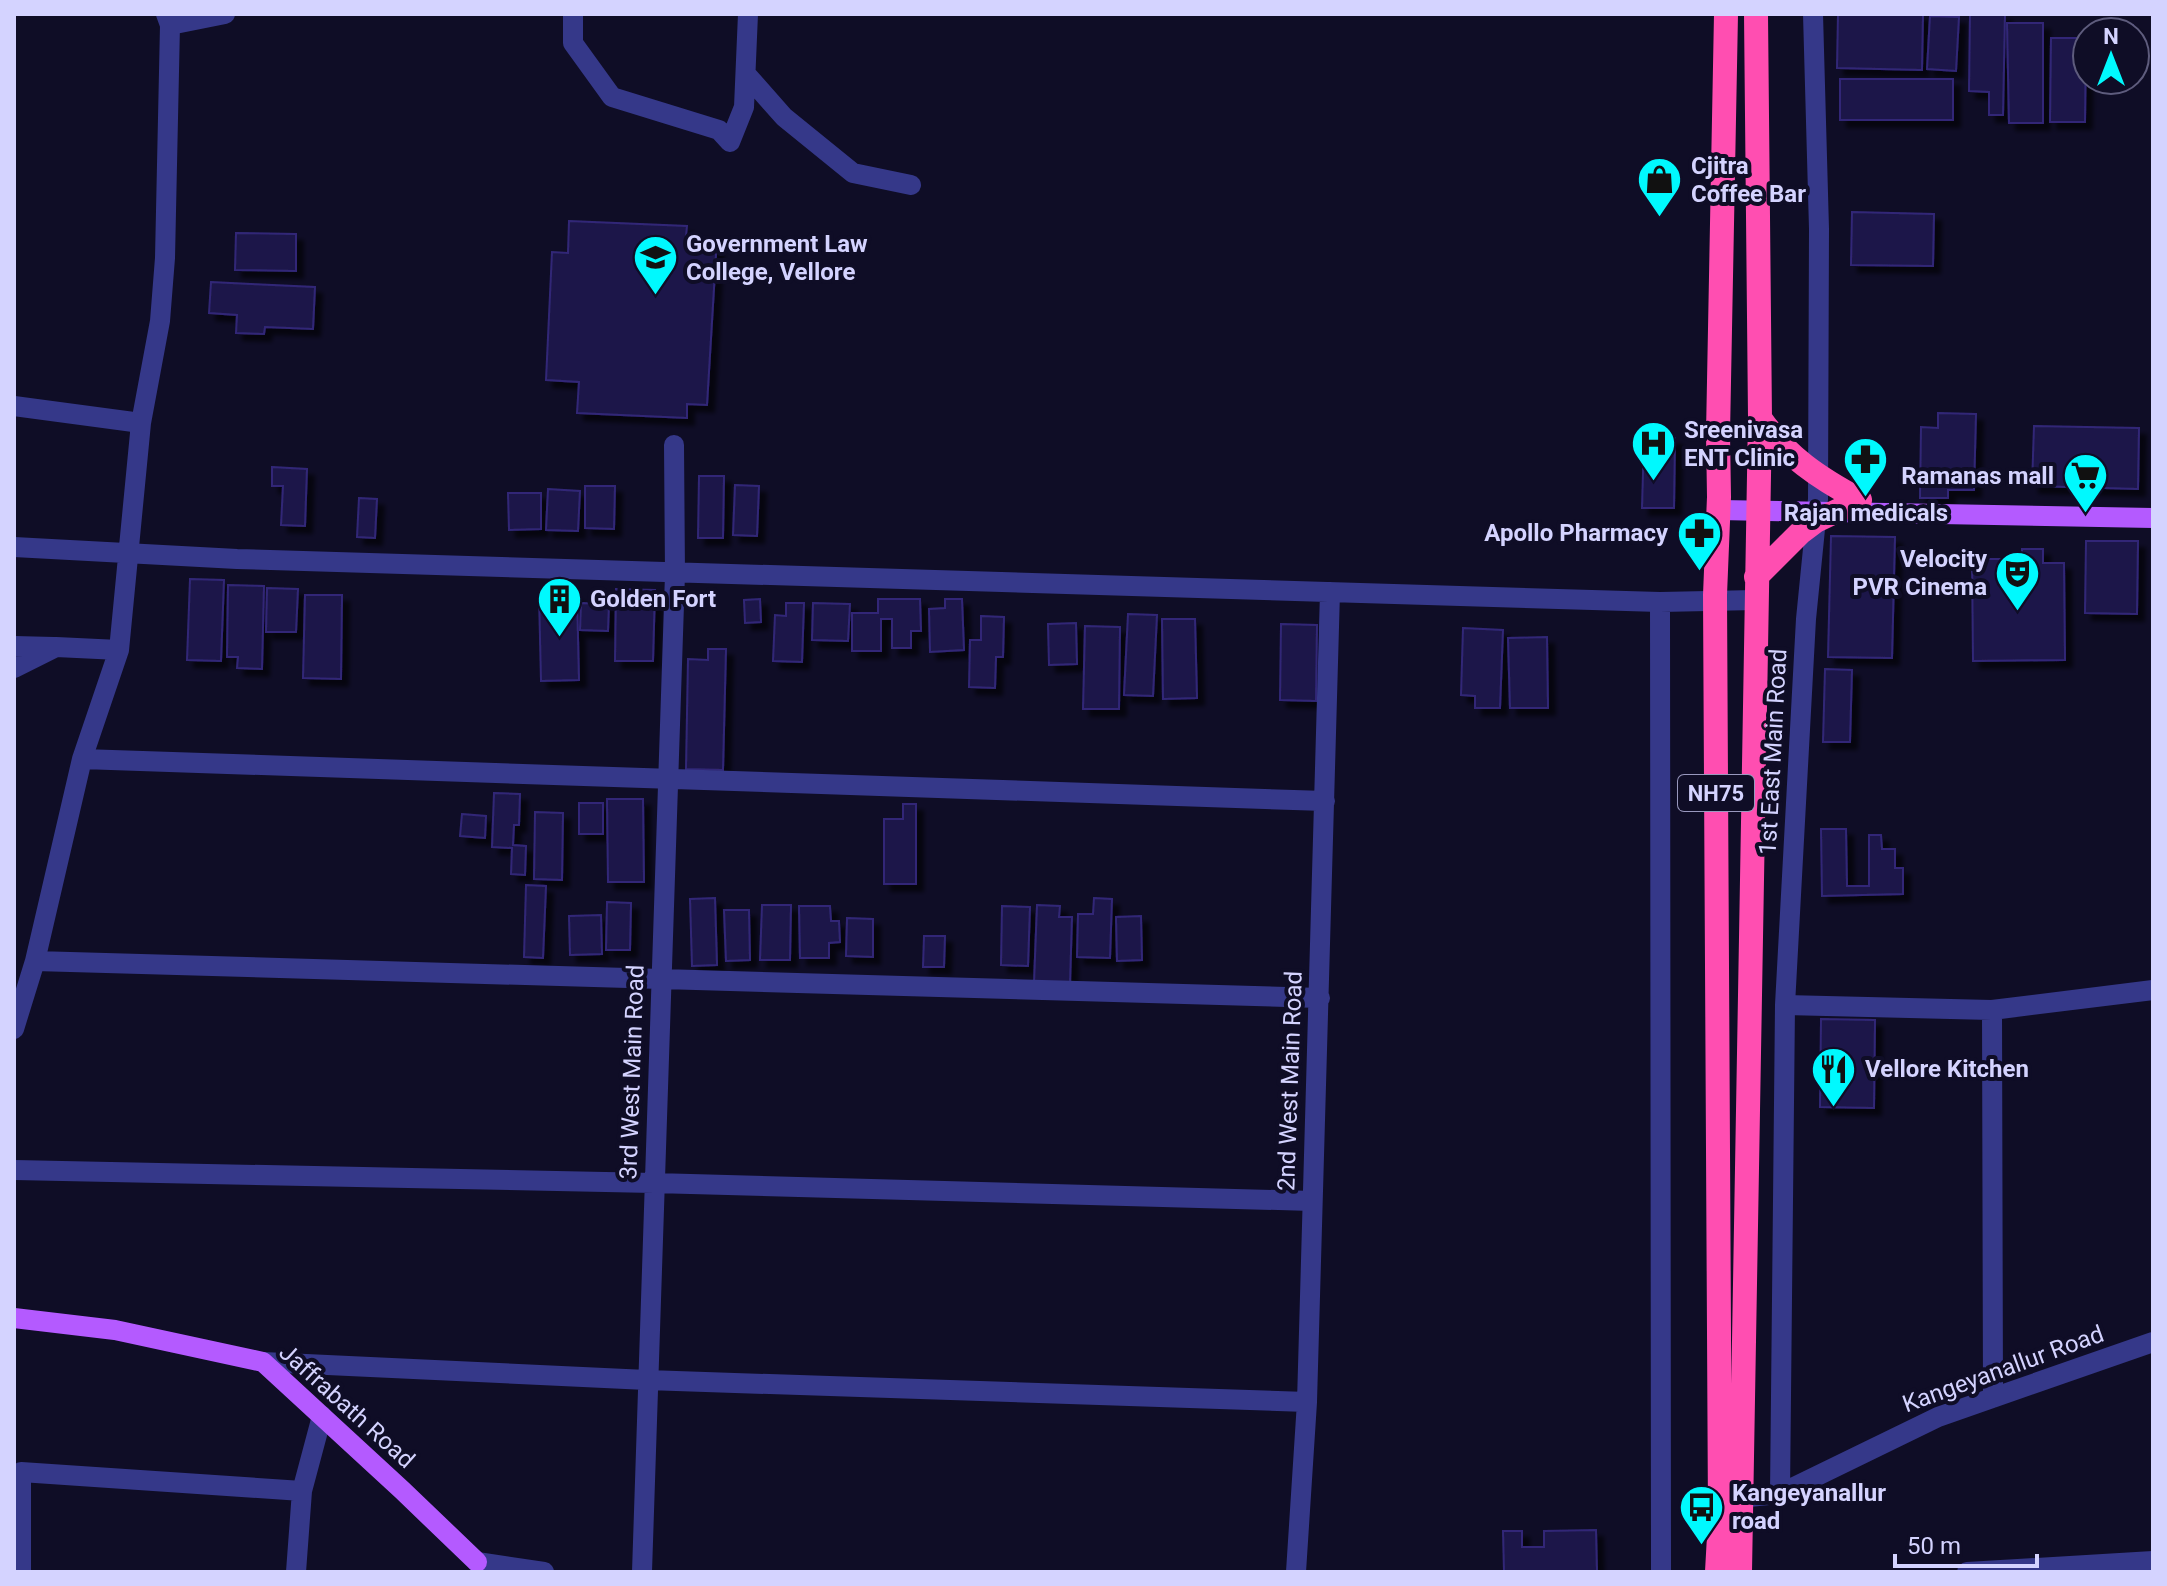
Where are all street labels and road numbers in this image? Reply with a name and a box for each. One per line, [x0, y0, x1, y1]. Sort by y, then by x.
street label: 1st East Main Road [1754, 648, 1792, 856]
road number: NH75 [1678, 775, 1754, 811]
street label: 3rd West Main Road [614, 964, 650, 1180]
street label: 2nd West Main Road [1272, 970, 1308, 1192]
street label: Kangeyanallur Road [1899, 1320, 2107, 1418]
street label: Jaffrabath Road [274, 1338, 420, 1474]

